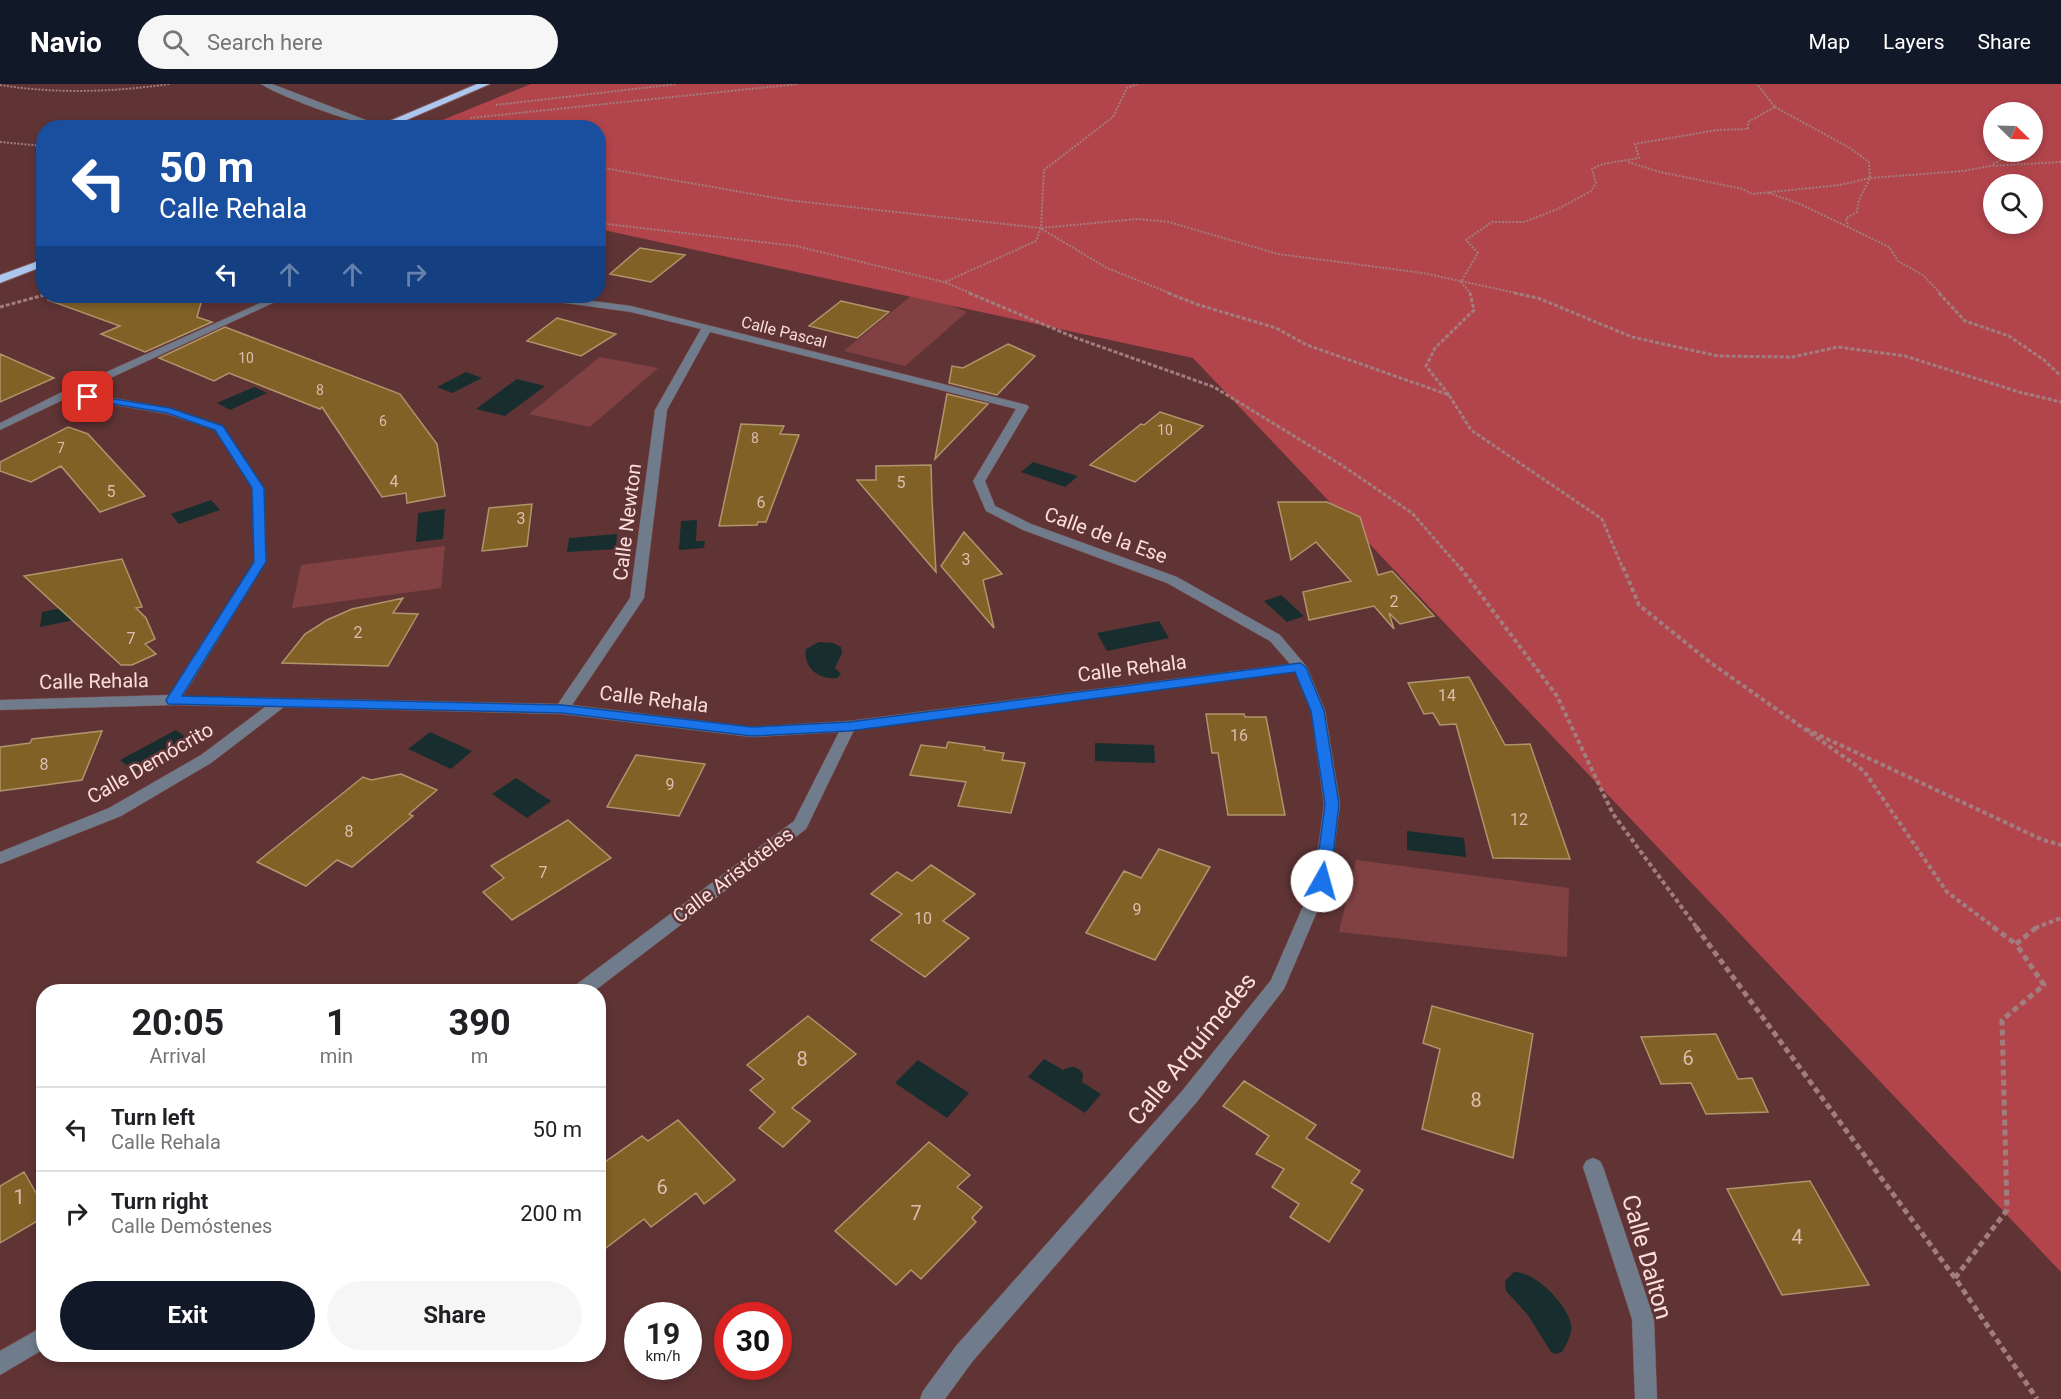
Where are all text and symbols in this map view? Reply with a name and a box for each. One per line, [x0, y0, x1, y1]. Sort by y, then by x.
search box [138, 15, 558, 69]
text: Navio [30, 26, 102, 59]
icon: search [159, 26, 192, 59]
text: Search here [207, 30, 323, 55]
text: Map [1808, 30, 1850, 54]
text: Layers [1883, 30, 1944, 54]
text: Share [1977, 30, 2031, 54]
north arrow [1983, 102, 2043, 162]
map controls [1983, 102, 2043, 234]
text: 50 m [159, 143, 254, 192]
icon: left [60, 144, 138, 222]
button: search [1983, 174, 2043, 234]
text: Calle Rehala [159, 193, 307, 225]
icon: left [210, 258, 243, 291]
icon: ahead [273, 258, 306, 291]
icon: ahead [336, 258, 369, 291]
icon: right [399, 258, 432, 291]
street label: Calle Pascal [739, 312, 829, 352]
house number: 10 [238, 350, 254, 366]
pin [62, 371, 113, 422]
icon: arrive [71, 380, 104, 413]
house number: 8 [316, 382, 324, 398]
house number: 6 [379, 413, 387, 429]
house number: 10 [1157, 422, 1173, 438]
house number: 8 [751, 430, 759, 446]
house number: 7 [57, 440, 65, 456]
street label: Calle Newton [608, 462, 646, 582]
house number: 4 [390, 472, 399, 491]
house number: 5 [897, 473, 906, 492]
house number: 5 [107, 482, 116, 501]
house number: 6 [757, 493, 766, 512]
street label: Calle de la Ese [1041, 502, 1171, 568]
house number: 3 [517, 509, 526, 528]
house number: 3 [962, 550, 971, 569]
house number: 2 [1390, 592, 1399, 611]
house number: 2 [354, 623, 363, 642]
house number: 7 [127, 629, 136, 648]
street label: Calle Rehala [1076, 649, 1188, 687]
street label: Calle Rehala [39, 668, 149, 694]
street label: Calle Rehala [598, 680, 710, 718]
house number: 14 [1438, 686, 1456, 705]
street label: Calle Demócrito [83, 717, 217, 809]
house number: 16 [1230, 726, 1248, 745]
house number: 8 [40, 755, 49, 774]
house number: 9 [666, 775, 675, 794]
house number: 12 [1510, 810, 1528, 829]
house number: 8 [345, 822, 354, 841]
street label: Calle Aristóteles [668, 822, 798, 928]
position arrow [1290, 849, 1354, 913]
house number: 7 [539, 863, 548, 882]
house number: 9 [1133, 900, 1142, 919]
house number: 10 [914, 909, 932, 928]
street label: Calle Arquímedes [1122, 967, 1262, 1131]
text: 20:05 [131, 1002, 224, 1044]
text: 1 [326, 1002, 347, 1044]
text: 390 [449, 1002, 511, 1044]
text: Arrival [149, 1044, 206, 1068]
text: min [320, 1044, 353, 1068]
text: m [471, 1044, 488, 1068]
house number: 6 [1682, 1046, 1694, 1070]
house number: 8 [796, 1047, 808, 1071]
house number: 8 [1470, 1088, 1482, 1112]
text: Turn left [111, 1105, 195, 1130]
icon: left [60, 1113, 93, 1146]
text: 50 m [533, 1117, 582, 1142]
text: Calle Rehala [111, 1130, 221, 1154]
house number: 6 [656, 1175, 668, 1199]
house number: 1 [13, 1185, 25, 1209]
text: Turn right [111, 1189, 208, 1214]
street label: Calle Dalton [1616, 1192, 1678, 1322]
icon: right [60, 1197, 93, 1230]
text: 200 m [520, 1201, 582, 1226]
house number: 7 [910, 1201, 922, 1225]
text: Calle Demóstenes [111, 1214, 272, 1238]
house number: 4 [1791, 1225, 1803, 1249]
button: Exit [60, 1281, 315, 1350]
button: Share [327, 1281, 582, 1350]
speed limit sign: 30 [714, 1302, 792, 1380]
text: 19 [646, 1316, 680, 1351]
text: km/h [645, 1347, 681, 1365]

